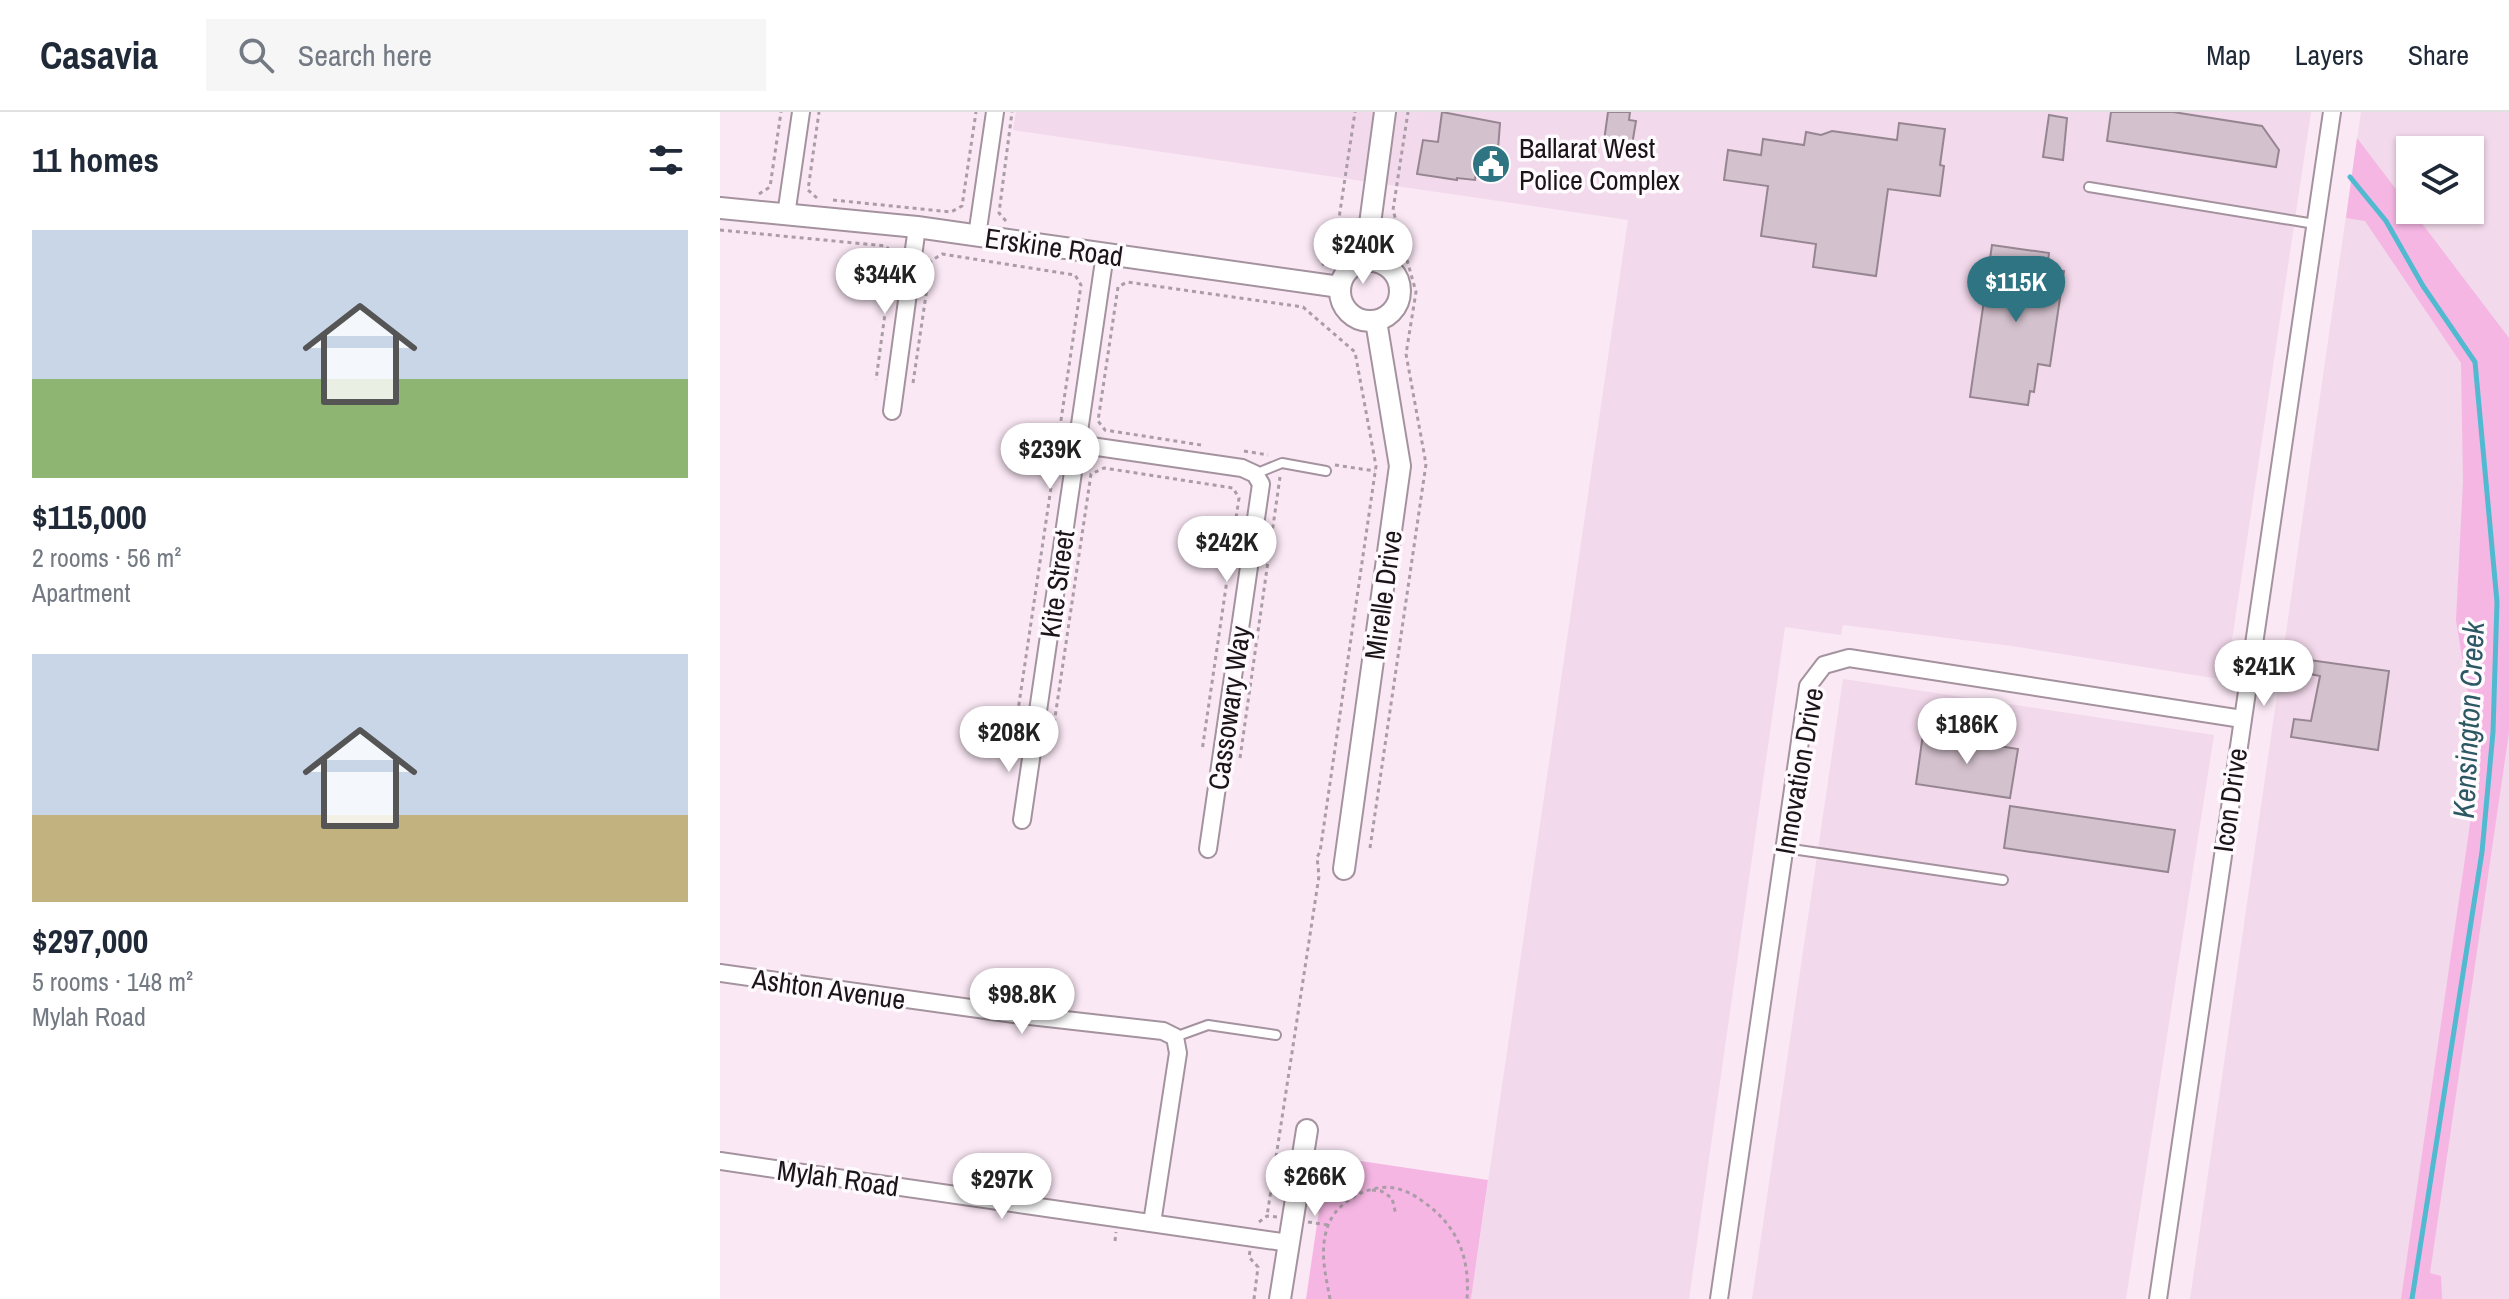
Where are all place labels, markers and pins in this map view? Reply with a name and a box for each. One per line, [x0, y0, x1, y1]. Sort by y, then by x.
place label: Ballarat West Police Complex [1519, 129, 1680, 199]
public building icon: Ballarat West Police Complex [1470, 143, 1512, 185]
pin: $240K [1307, 218, 1419, 286]
pin: $344K [829, 248, 941, 316]
pin: $115K [1960, 256, 2072, 324]
pin: $239K [994, 423, 1106, 491]
pin: $242K [1171, 516, 1283, 584]
pin: $241K [2208, 640, 2320, 708]
pin: $186K [1911, 698, 2023, 766]
pin: $208K [953, 706, 1065, 774]
pin: $98.8K [957, 968, 1087, 1036]
pin: $266K [1259, 1150, 1371, 1218]
pin: $297K [946, 1153, 1058, 1221]

